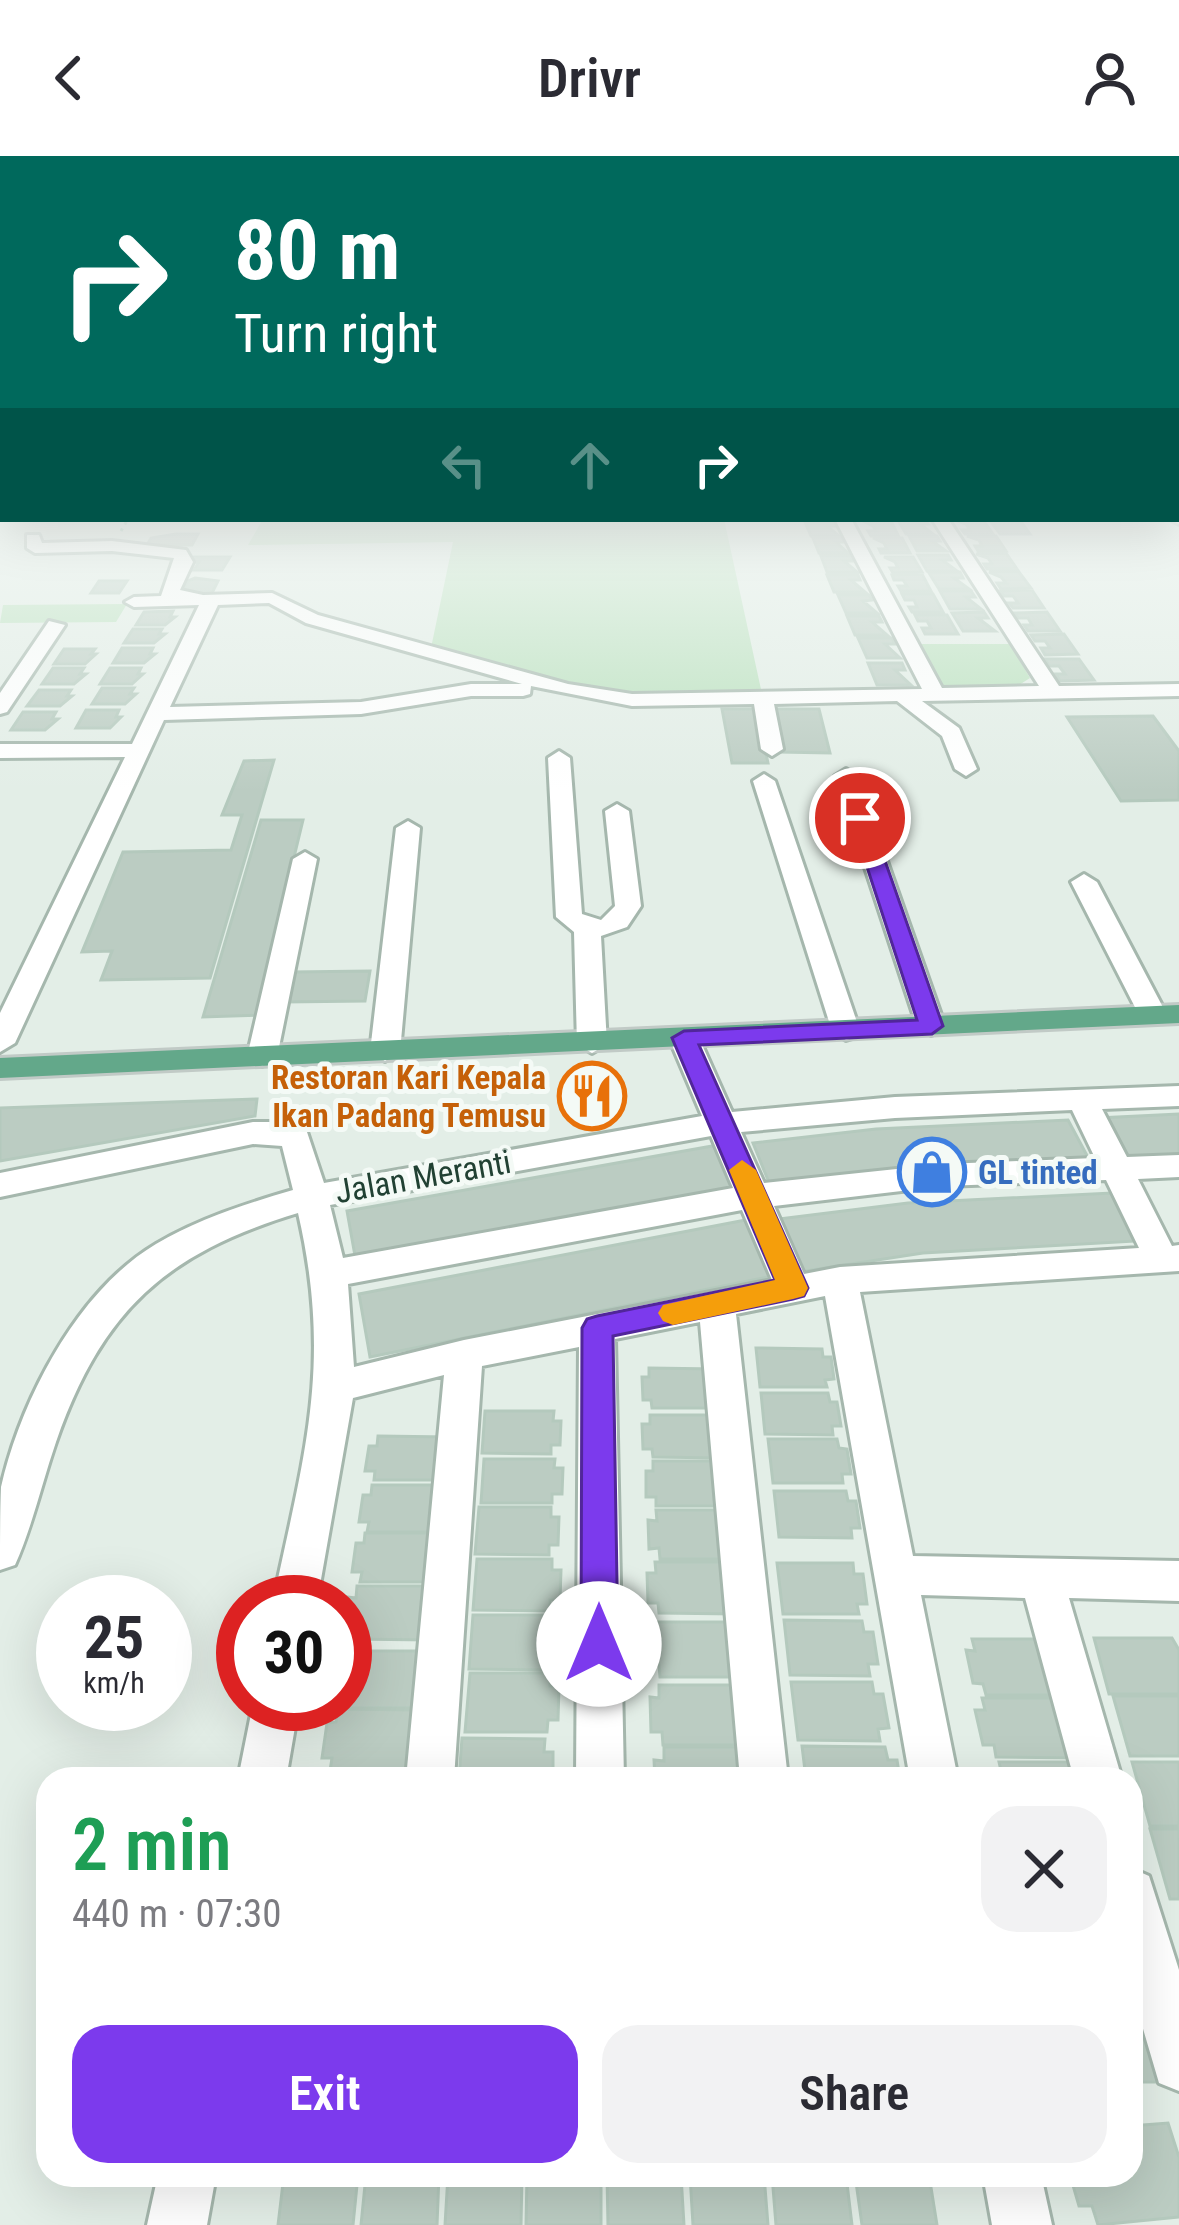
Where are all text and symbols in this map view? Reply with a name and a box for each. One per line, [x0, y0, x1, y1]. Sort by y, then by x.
icon: back [36, 45, 102, 111]
icon: person [1077, 45, 1143, 111]
text: Drivr [538, 47, 641, 110]
text: 80 m [234, 201, 401, 300]
icon: right [36, 204, 192, 360]
text: Turn right [234, 302, 438, 365]
icon: left [431, 432, 497, 498]
icon: ahead [557, 432, 623, 498]
icon: right [683, 432, 749, 498]
pin [809, 767, 911, 869]
icon: arrive [827, 785, 893, 851]
place label: Restoran Kari Kepala Ikan Padang Temusu [271, 1058, 546, 1135]
restaurant icon: Restoran Kari Kepala Ikan Padang Temusu [557, 1061, 627, 1131]
shop icon: GL tinted [897, 1137, 967, 1207]
street label: Jalan Meranti [332, 1142, 514, 1211]
place label: GL tinted [978, 1153, 1098, 1192]
speed limit sign: 30 [216, 1575, 372, 1731]
position arrow [536, 1581, 662, 1707]
text: 25 [84, 1602, 144, 1673]
text: km/h [83, 1665, 145, 1700]
text: 2 min [72, 1803, 231, 1888]
button: close [981, 1806, 1107, 1932]
text: 440 m · 07:30 [72, 1891, 282, 1937]
button: Exit [72, 2025, 578, 2163]
button: Share [602, 2025, 1107, 2163]

